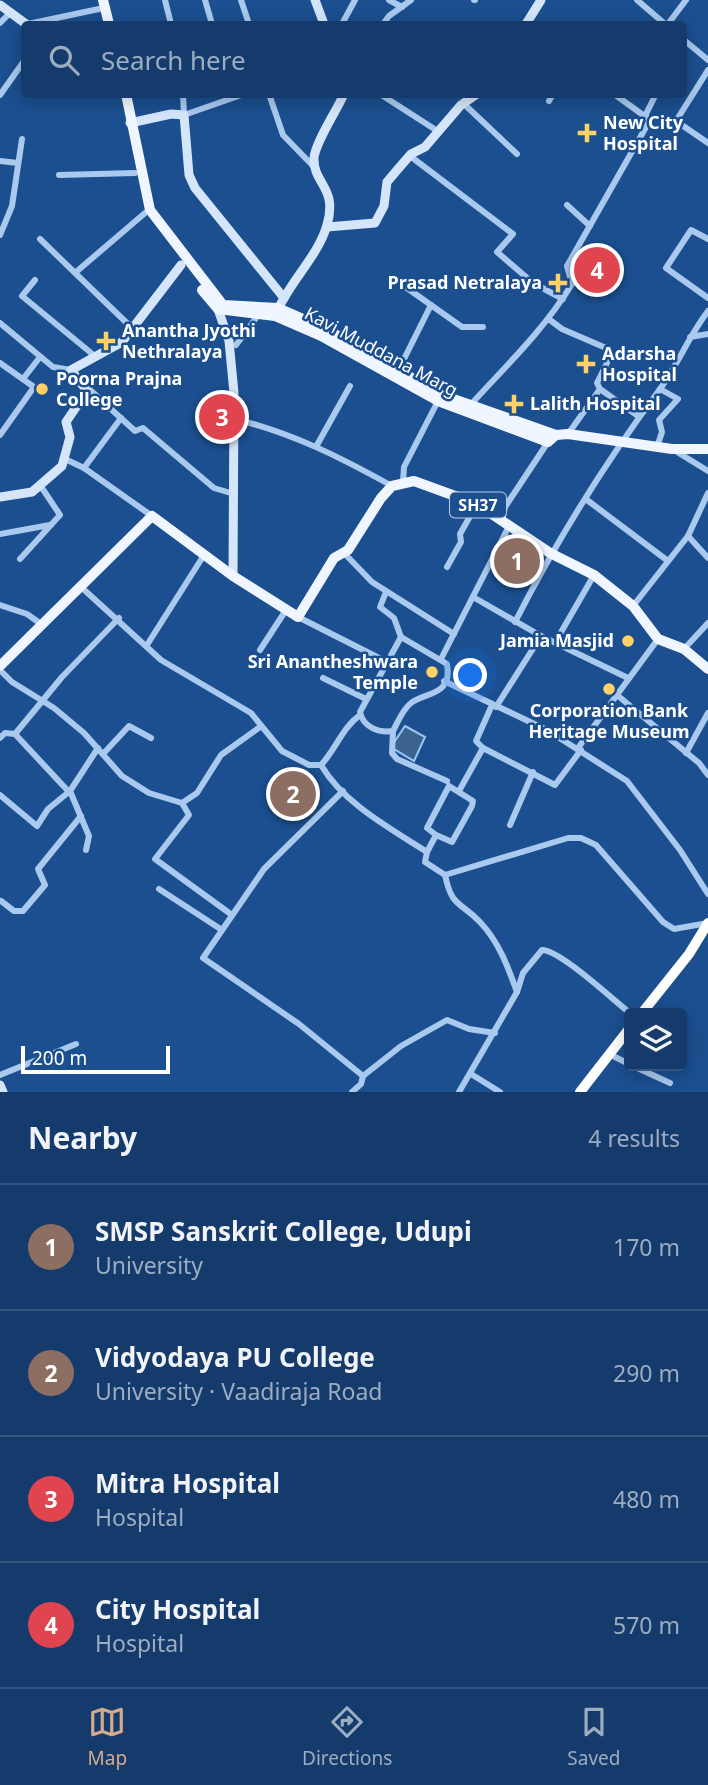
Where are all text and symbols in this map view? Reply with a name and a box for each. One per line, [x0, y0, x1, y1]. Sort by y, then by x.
search box [21, 21, 687, 98]
icon: search [45, 41, 83, 79]
text: Search here [101, 42, 246, 78]
place label: New City Hospital [603, 110, 684, 155]
marker: New City Hospital [577, 123, 597, 143]
pin: 4 [574, 244, 620, 296]
place label: Prasad Netralaya [388, 270, 542, 294]
marker: Prasad Netralaya [548, 273, 568, 293]
street label: Kavi Muddana Marg [301, 301, 462, 402]
place label: Anantha Jyothi Nethralaya [122, 318, 256, 363]
marker: Anantha Jyothi Nethralaya [96, 331, 116, 351]
place label: Adarsha Hospital [602, 341, 677, 386]
marker: Adarsha Hospital [576, 354, 596, 374]
place label: Poorna Prajna College [56, 366, 182, 411]
marker: Poorna Prajna College [34, 381, 50, 397]
pin: 3 [199, 391, 245, 443]
place label: Lalith Hospital [530, 391, 661, 415]
marker: Lalith Hospital [504, 394, 524, 414]
road number: SH37 [450, 492, 506, 518]
pin: 1 [494, 535, 540, 587]
place label: Jamia Masjid [498, 628, 614, 652]
marker: Jamia Masjid [620, 633, 636, 649]
place label: Sri Anantheshwara Temple [248, 649, 418, 694]
your location [453, 658, 487, 692]
marker: Sri Anantheshwara Temple [424, 664, 440, 680]
marker: Corporation Bank Heritage Museum [601, 681, 617, 697]
place label: Corporation Bank Heritage Museum [528, 698, 690, 743]
pin: 2 [270, 768, 316, 820]
map controls [624, 1008, 687, 1071]
button: layers [624, 1008, 687, 1071]
scale bar [21, 1043, 170, 1075]
text: 200 m [32, 1045, 87, 1071]
text: Nearby [28, 1117, 137, 1158]
text: 4 results [588, 1122, 680, 1154]
text: SMSP Sanskrit College, Udupi [95, 1213, 472, 1249]
text: 1 [44, 1231, 58, 1263]
text: 170 m [613, 1231, 680, 1263]
text: University [95, 1249, 203, 1281]
text: Vidyodaya PU College [95, 1339, 375, 1375]
text: 2 [44, 1357, 58, 1389]
text: 290 m [613, 1357, 680, 1389]
text: University · Vaadiraja Road [95, 1375, 382, 1407]
text: Mitra Hospital [95, 1465, 280, 1501]
text: 3 [44, 1483, 58, 1515]
text: 480 m [613, 1483, 680, 1515]
text: Hospital [95, 1501, 184, 1533]
text: City Hospital [95, 1591, 260, 1627]
text: 4 [44, 1609, 58, 1641]
text: 570 m [613, 1609, 680, 1641]
text: Hospital [95, 1627, 184, 1659]
tab: Map [88, 1703, 127, 1771]
tab: Directions [302, 1703, 392, 1771]
tab: Saved [567, 1703, 620, 1771]

